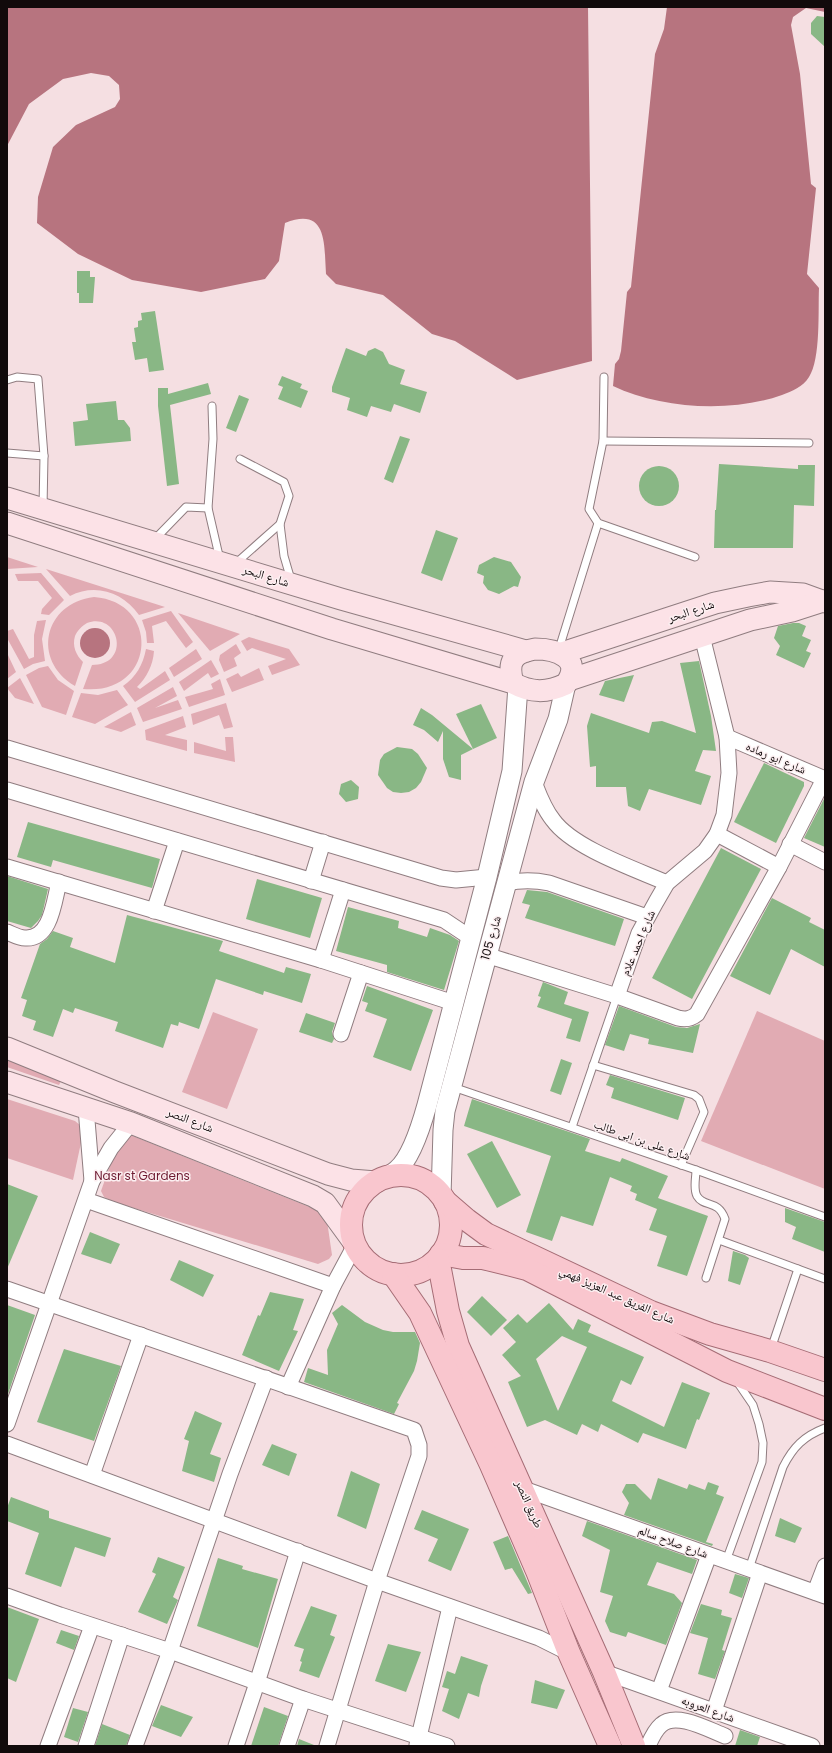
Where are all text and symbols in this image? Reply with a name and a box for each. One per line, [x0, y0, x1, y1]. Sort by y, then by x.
street label: شارع البحر [240, 560, 292, 591]
street label: شارع البحر [665, 595, 716, 626]
street label: شارع ابو رماده [743, 737, 809, 778]
street label: شارع احمد علام [616, 907, 659, 978]
street label: شارع 105 [476, 914, 505, 962]
street label: شارع النصر [163, 1102, 216, 1136]
street label: شارع على بن ابى طالب [592, 1115, 693, 1164]
park label: Nasr st Gardens [94, 1167, 190, 1184]
street label: شارع الفريق عبد العزيز فهمي [556, 1261, 678, 1330]
street label: طريق النصر [511, 1476, 548, 1531]
street label: شارع صلاح سالم [636, 1521, 711, 1562]
street label: شارع العروبه [679, 1691, 737, 1726]

